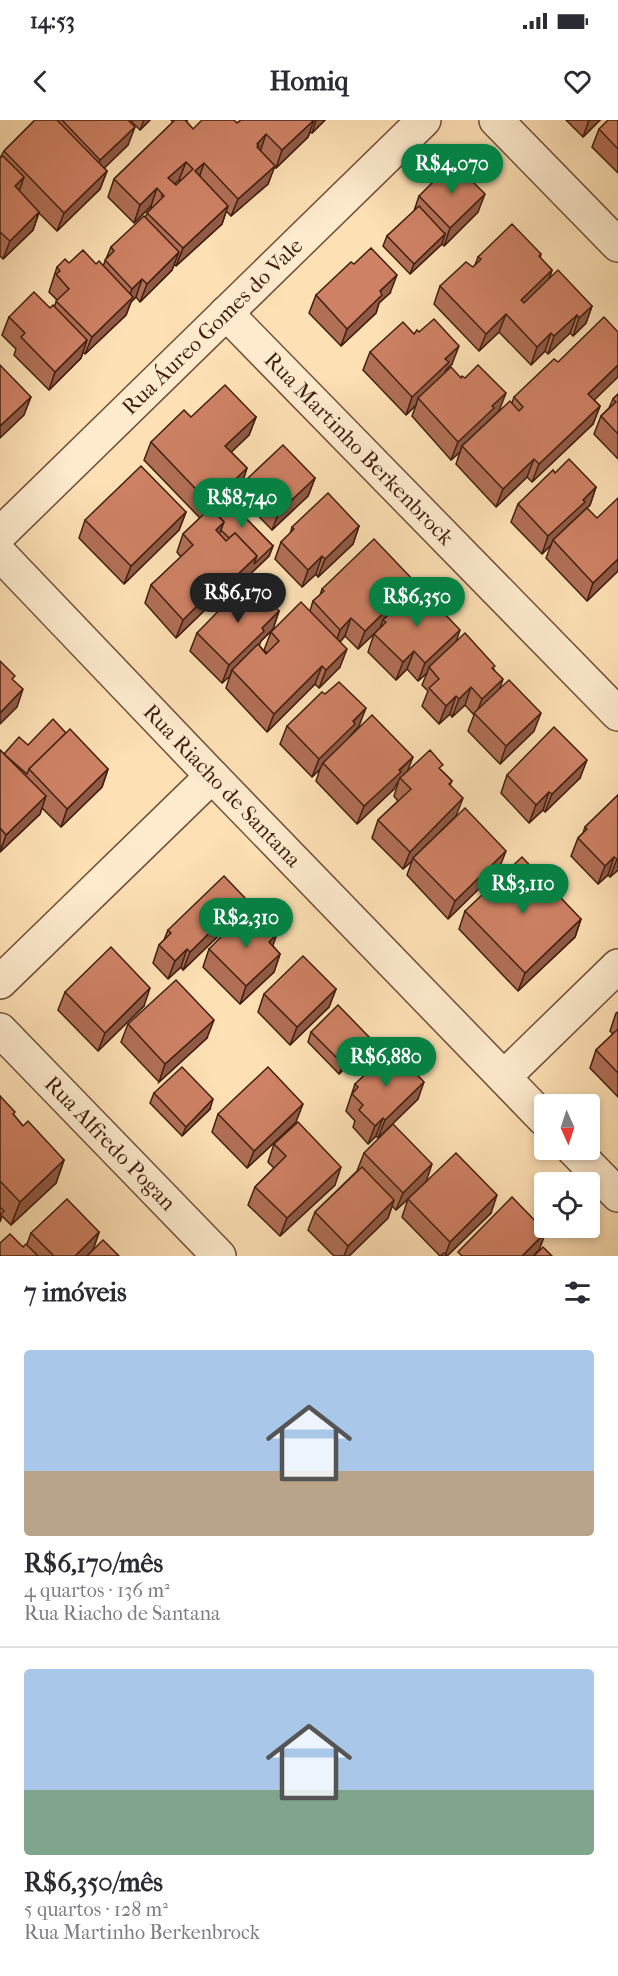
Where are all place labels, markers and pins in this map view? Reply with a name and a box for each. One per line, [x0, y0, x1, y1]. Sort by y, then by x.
pin: R$4,070 [397, 144, 507, 195]
pin: R$8,740 [187, 478, 297, 529]
pin: R$6,170 [183, 573, 293, 624]
pin: R$6,350 [362, 577, 472, 628]
pin: R$3,110 [468, 864, 578, 915]
pin: R$2,310 [191, 898, 301, 949]
pin: R$6,880 [331, 1037, 441, 1088]

